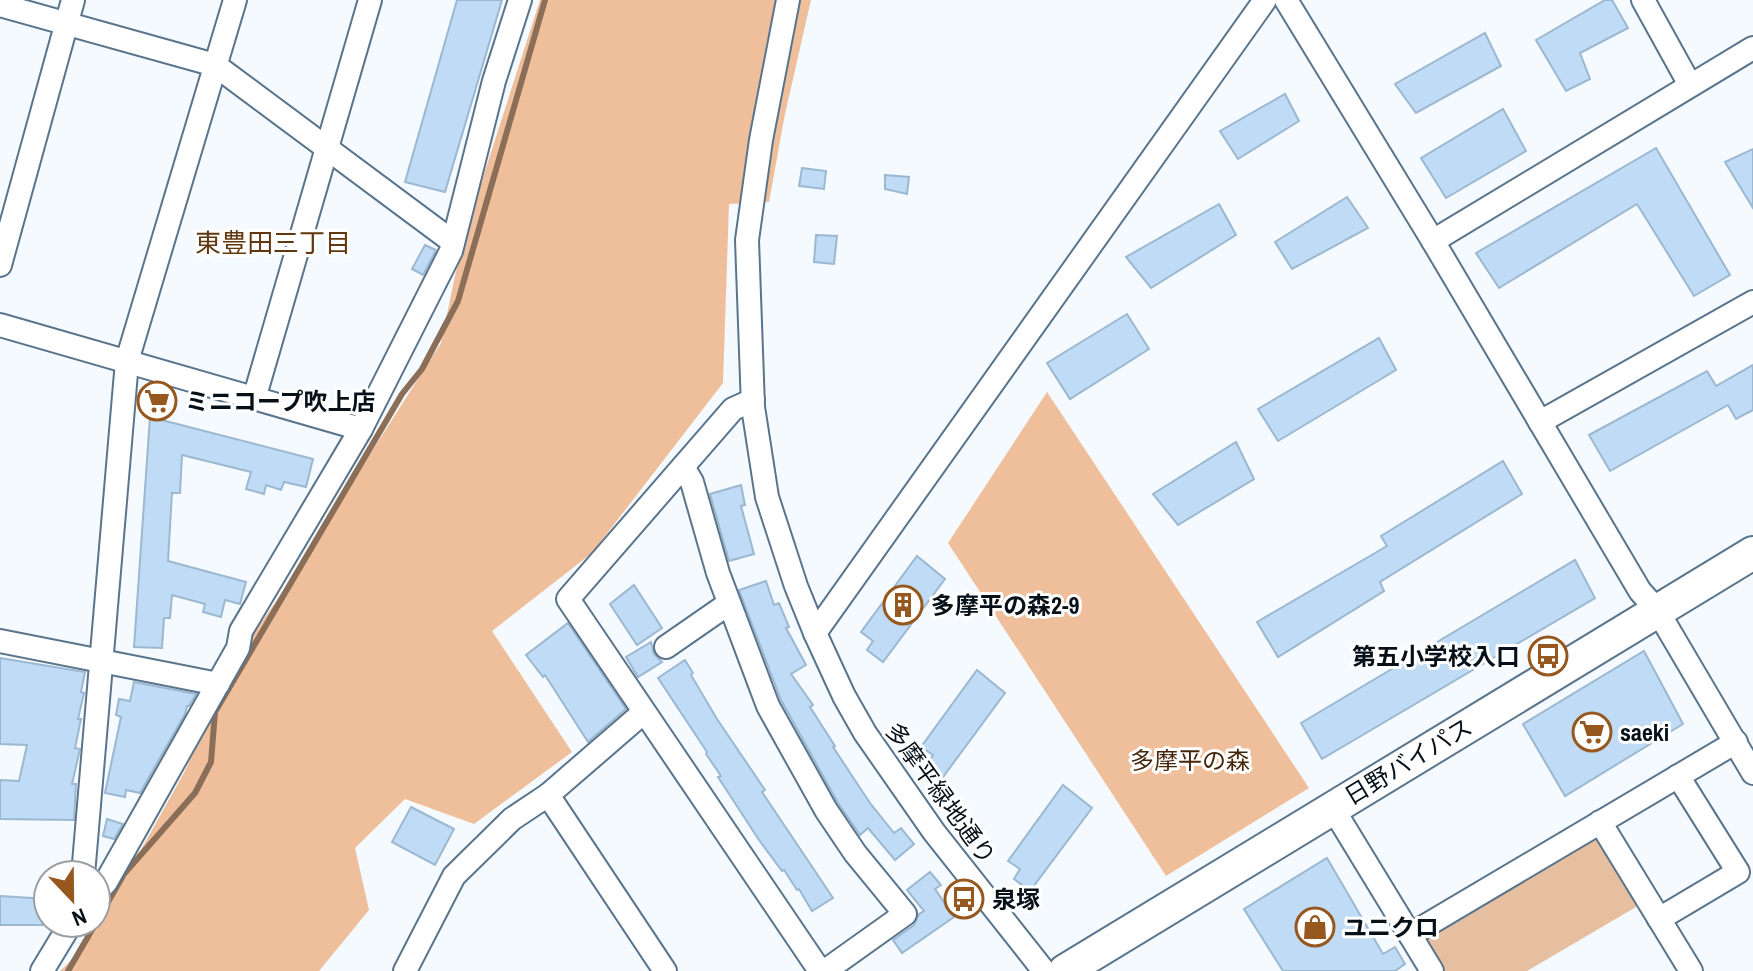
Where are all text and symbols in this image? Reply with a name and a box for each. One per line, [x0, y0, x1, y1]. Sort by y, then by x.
district label: 東豊田三丁目 [195, 225, 351, 260]
supermarket icon: ミニコープ吹上店 [136, 380, 178, 422]
place label: ミニコープ吹上店 [185, 385, 376, 417]
building icon: 多摩平の森2-9 [882, 584, 924, 626]
place label: 多摩平の森2-9 [931, 589, 1079, 621]
bus stop icon: 第五小学校入口 [1527, 635, 1569, 677]
place label: 第五小学校入口 [1352, 640, 1520, 672]
street label: 日野バイパス [1338, 710, 1478, 812]
supermarket icon: saeki [1571, 711, 1613, 753]
street label: 多摩平緑地通り [879, 716, 1003, 870]
place label: saeki [1620, 716, 1669, 748]
park label: 多摩平の森 [1130, 744, 1250, 776]
north arrow [32, 859, 112, 939]
bus stop icon: 泉塚 [943, 878, 985, 920]
place label: 泉塚 [992, 883, 1040, 915]
text: N [68, 901, 91, 934]
shop icon: ユニクロ [1294, 906, 1336, 948]
place label: ユニクロ [1343, 911, 1439, 943]

